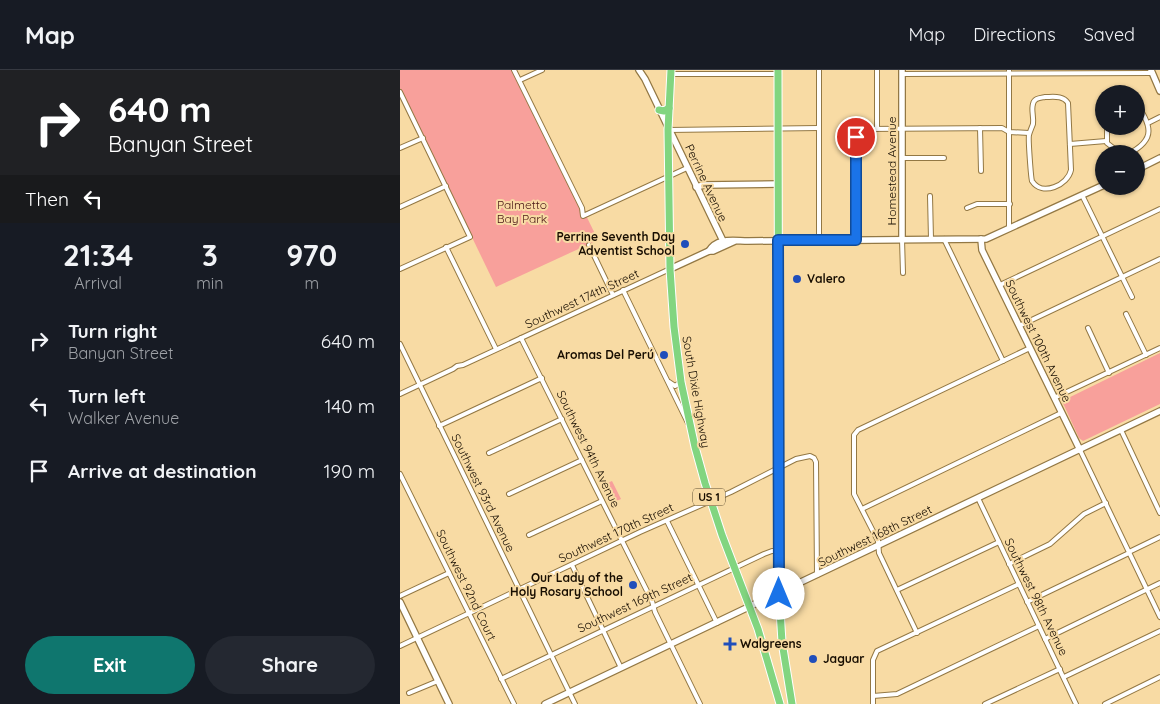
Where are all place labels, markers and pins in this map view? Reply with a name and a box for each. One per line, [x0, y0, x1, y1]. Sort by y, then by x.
pin [835, 116, 877, 158]
place label: Perrine Seventh Day Adventist School [556, 229, 675, 258]
marker: Perrine Seventh Day Adventist School [679, 238, 691, 250]
place label: Valero [807, 271, 846, 286]
marker: Valero [791, 273, 803, 285]
place label: Aromas Del Perú [557, 347, 654, 362]
marker: Aromas Del Perú [658, 349, 670, 361]
place label: Our Lady of the Holy Rosary School [510, 570, 623, 599]
marker: Our Lady of the Holy Rosary School [627, 579, 639, 591]
place label: Walgreens [740, 636, 802, 651]
marker: Walgreens [724, 638, 736, 650]
place label: Jaguar [823, 651, 865, 666]
marker: Jaguar [807, 653, 819, 665]

